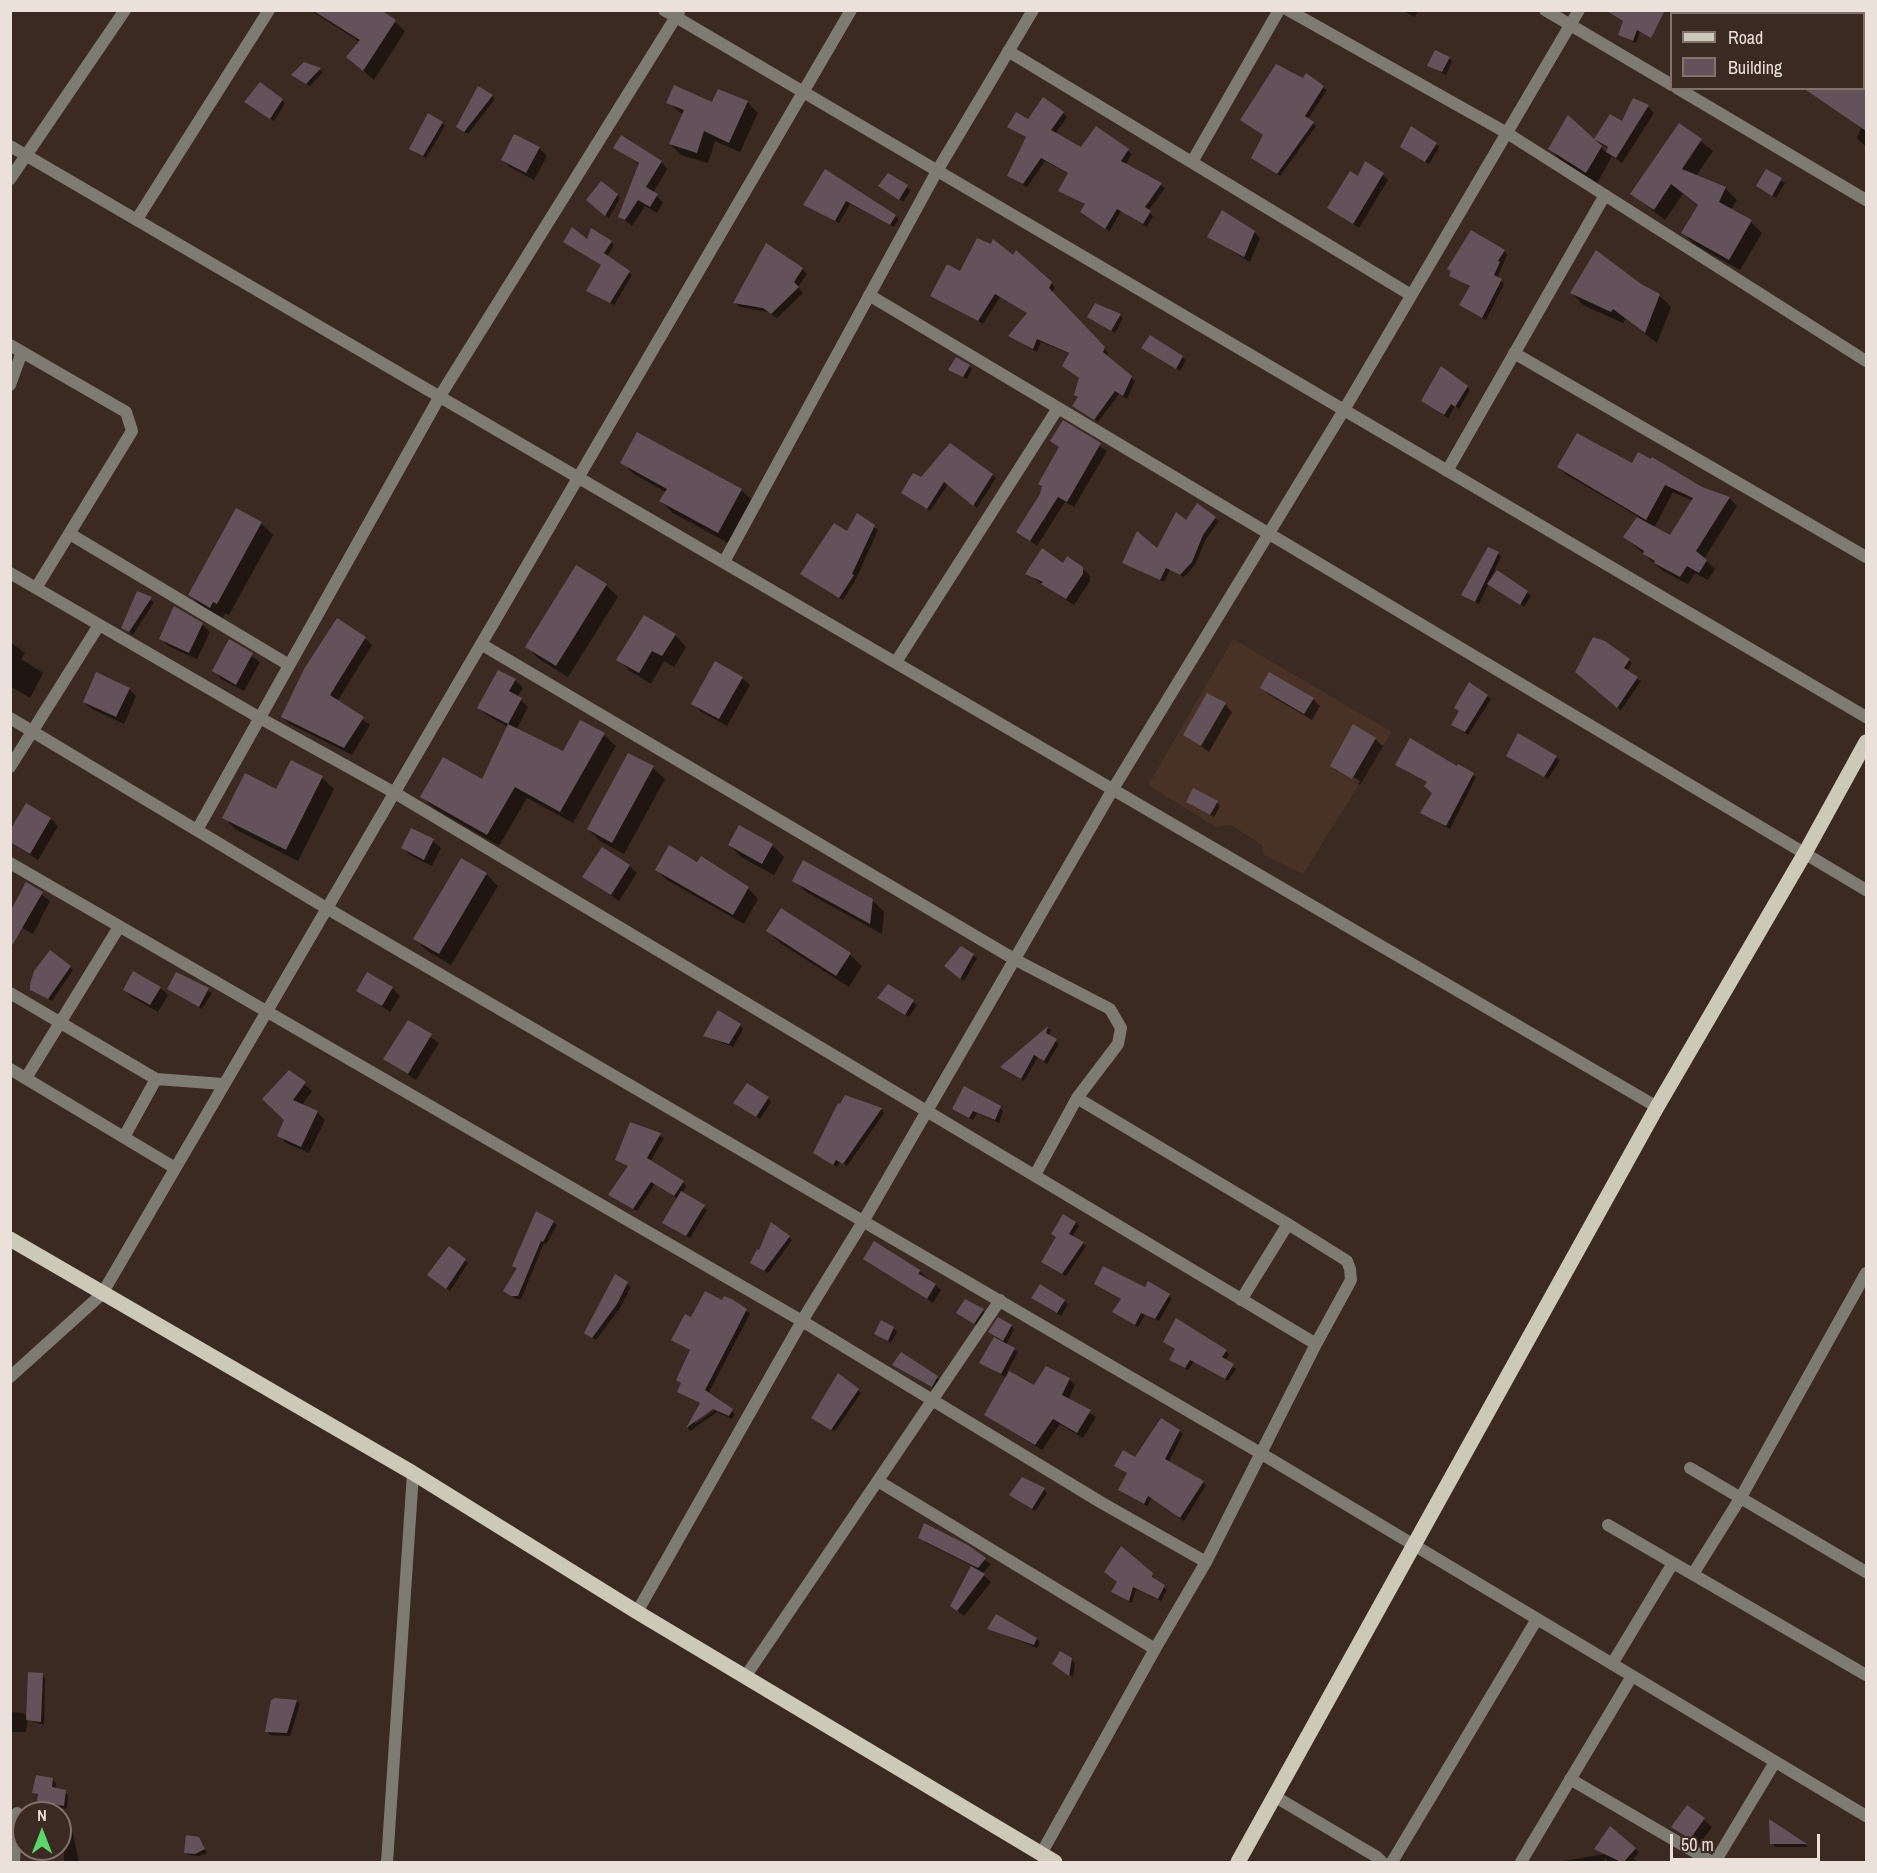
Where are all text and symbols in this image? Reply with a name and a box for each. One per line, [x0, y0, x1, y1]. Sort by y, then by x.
legend [1670, 12, 1865, 90]
text: Road [1728, 25, 1763, 50]
text: Building [1728, 55, 1782, 80]
north arrow [12, 1801, 72, 1861]
text: N [37, 1804, 47, 1826]
scale bar [1673, 1822, 1823, 1860]
text: 50 m [1681, 1832, 1714, 1857]

